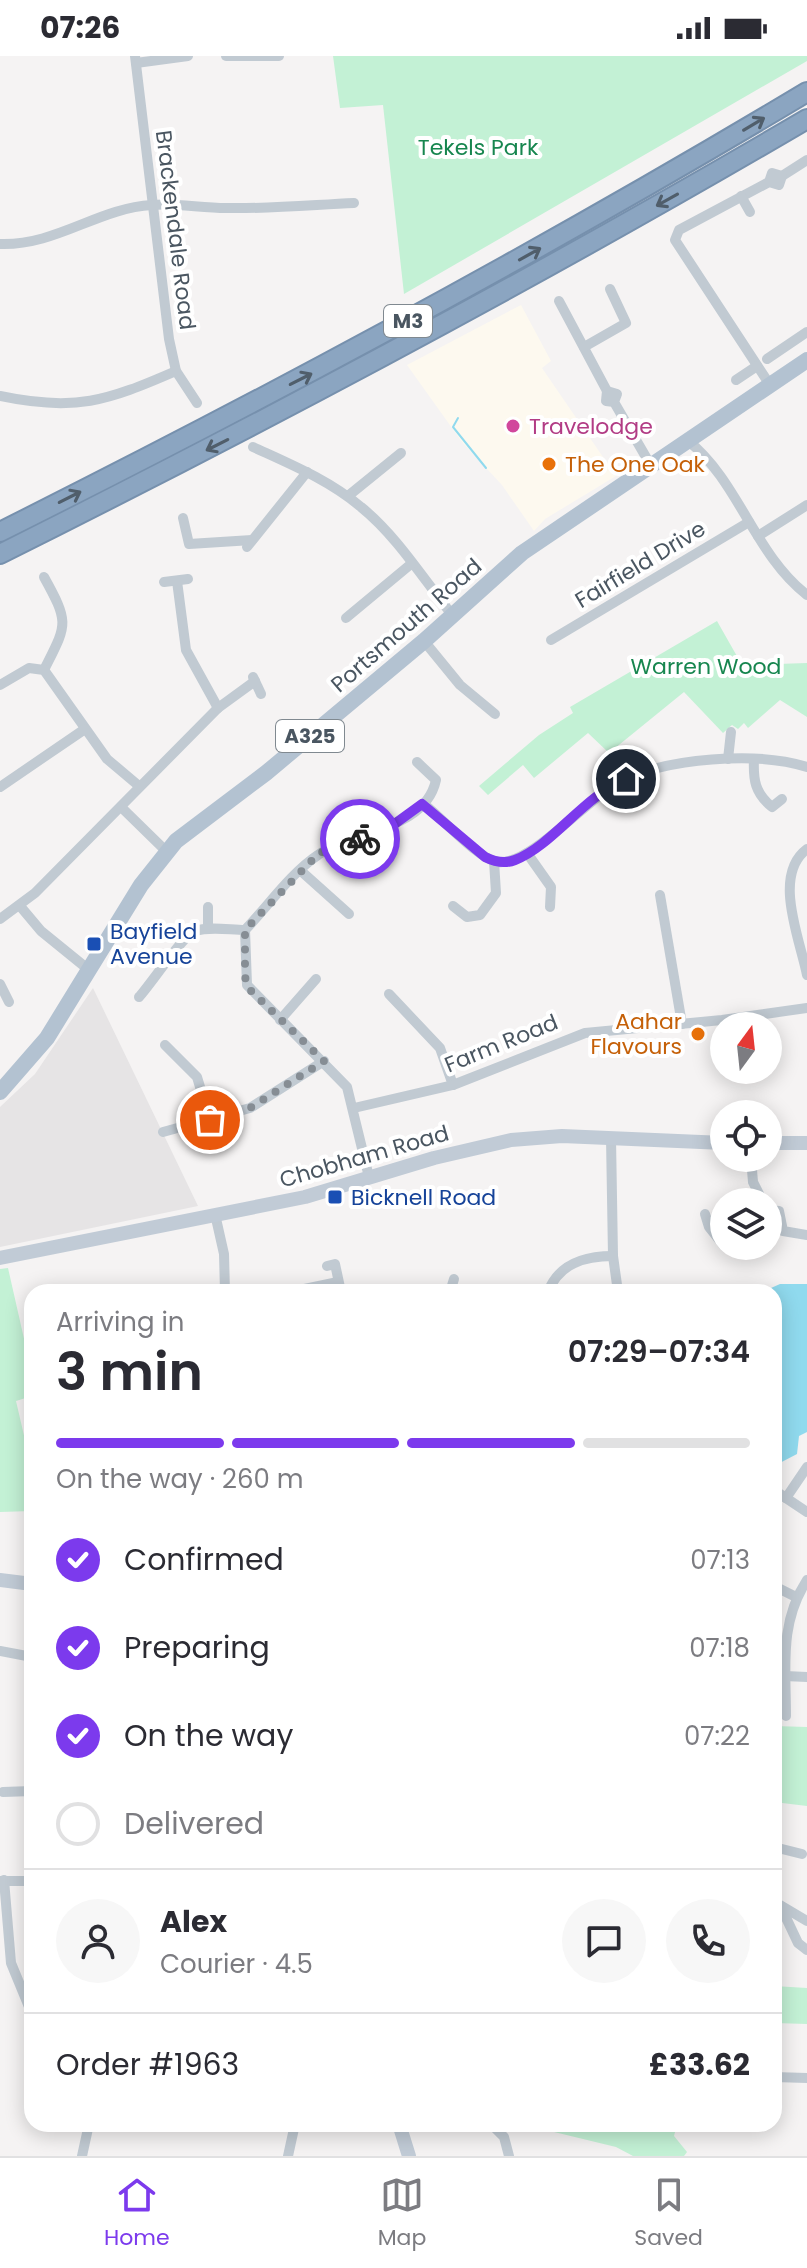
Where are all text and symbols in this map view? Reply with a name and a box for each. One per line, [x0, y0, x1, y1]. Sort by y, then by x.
text: 07:26 [40, 6, 120, 49]
one-way arrow [742, 116, 765, 132]
street label: Brackendale Road [148, 128, 203, 332]
park label: Tekels Park [418, 132, 539, 163]
one-way arrow [656, 193, 679, 209]
one-way arrow [517, 246, 541, 262]
road number: M3 [384, 305, 432, 337]
one-way arrow [289, 371, 313, 386]
place label: Travelodge [529, 411, 653, 442]
marker: Travelodge [504, 417, 522, 435]
one-way arrow [206, 438, 230, 453]
place label: The One Oak [565, 449, 706, 480]
marker: The One Oak [540, 455, 558, 473]
one-way arrow [57, 489, 81, 504]
street label: Fairfield Drive [569, 513, 711, 616]
street label: Portsmouth Road [324, 551, 488, 700]
park label: Warren Wood [631, 651, 781, 682]
road number: A325 [276, 720, 344, 752]
pin [592, 745, 660, 813]
icon: home [604, 757, 648, 801]
courier [320, 799, 400, 879]
icon: bike [338, 817, 382, 861]
place label: Bayfield Avenue [110, 916, 197, 972]
marker: Bayfield Avenue [85, 935, 103, 953]
place label: Aahar Flavours [590, 1006, 682, 1062]
street label: Farm Road [440, 1007, 563, 1080]
north arrow [710, 1012, 782, 1084]
map controls [710, 1012, 782, 1260]
marker: Aahar Flavours [689, 1025, 707, 1043]
pin [176, 1086, 244, 1154]
icon: bag [188, 1098, 232, 1142]
button: locate [710, 1100, 782, 1172]
street label: Chobham Road [276, 1118, 452, 1195]
place label: Bicknell Road [351, 1182, 496, 1213]
marker: Bicknell Road [326, 1188, 344, 1206]
button: layers [710, 1188, 782, 1260]
text: Arriving in [56, 1304, 185, 1340]
text: 07:29–07:34 [568, 1330, 750, 1373]
text: 3 min [56, 1335, 203, 1408]
text: On the way · 260 m [56, 1461, 304, 1497]
icon: check [56, 1538, 100, 1582]
text: Confirmed [124, 1538, 284, 1581]
text: 07:13 [690, 1542, 750, 1578]
icon: check [56, 1626, 100, 1670]
text: Preparing [124, 1626, 270, 1669]
text: 07:18 [689, 1630, 750, 1666]
icon: check [56, 1714, 100, 1758]
text: On the way [124, 1714, 293, 1757]
text: 07:22 [684, 1718, 750, 1754]
text: Delivered [124, 1802, 264, 1845]
button: person [56, 1899, 140, 1983]
button: chat [562, 1899, 646, 1983]
button: phone [666, 1899, 750, 1983]
text: Alex [160, 1900, 227, 1943]
text: Courier · 4.5 [160, 1946, 313, 1982]
text: Order #1963 [56, 2043, 239, 2086]
text: £33.62 [649, 2043, 750, 2086]
tab: Home [104, 2173, 170, 2254]
tab: Map [378, 2173, 426, 2254]
tab: Saved [634, 2173, 703, 2254]

